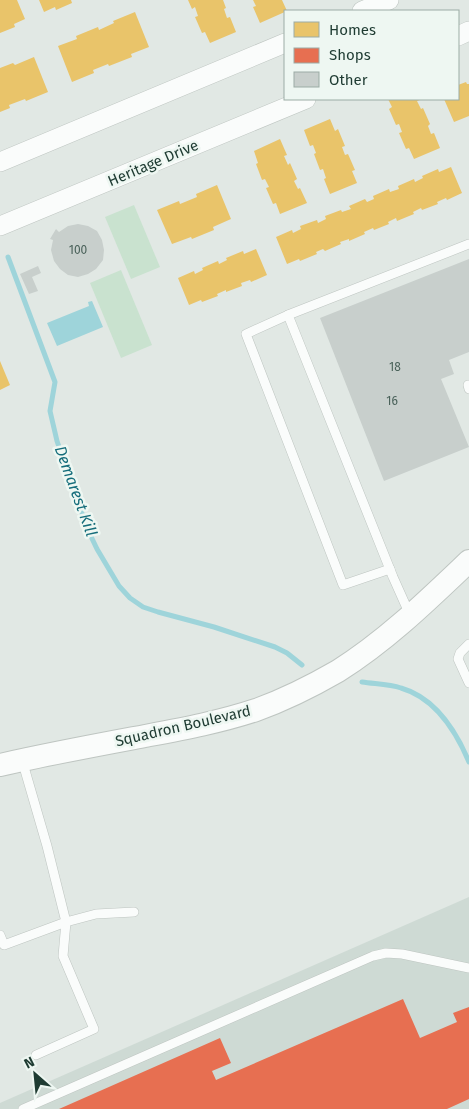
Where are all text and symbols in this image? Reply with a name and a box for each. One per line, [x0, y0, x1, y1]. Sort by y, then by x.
legend [284, 10, 459, 100]
text: Homes [329, 21, 376, 39]
text: Shops [329, 46, 371, 64]
text: Other [329, 71, 368, 89]
street label: Heritage Drive [105, 136, 201, 190]
house number: 100 [69, 243, 88, 257]
house number: 18 [389, 360, 401, 374]
house number: 16 [386, 394, 398, 408]
water label: Demarest Kill [51, 443, 101, 539]
street label: Squadron Boulevard [113, 702, 253, 750]
north arrow [10, 1049, 60, 1099]
text: N [21, 1053, 37, 1073]

